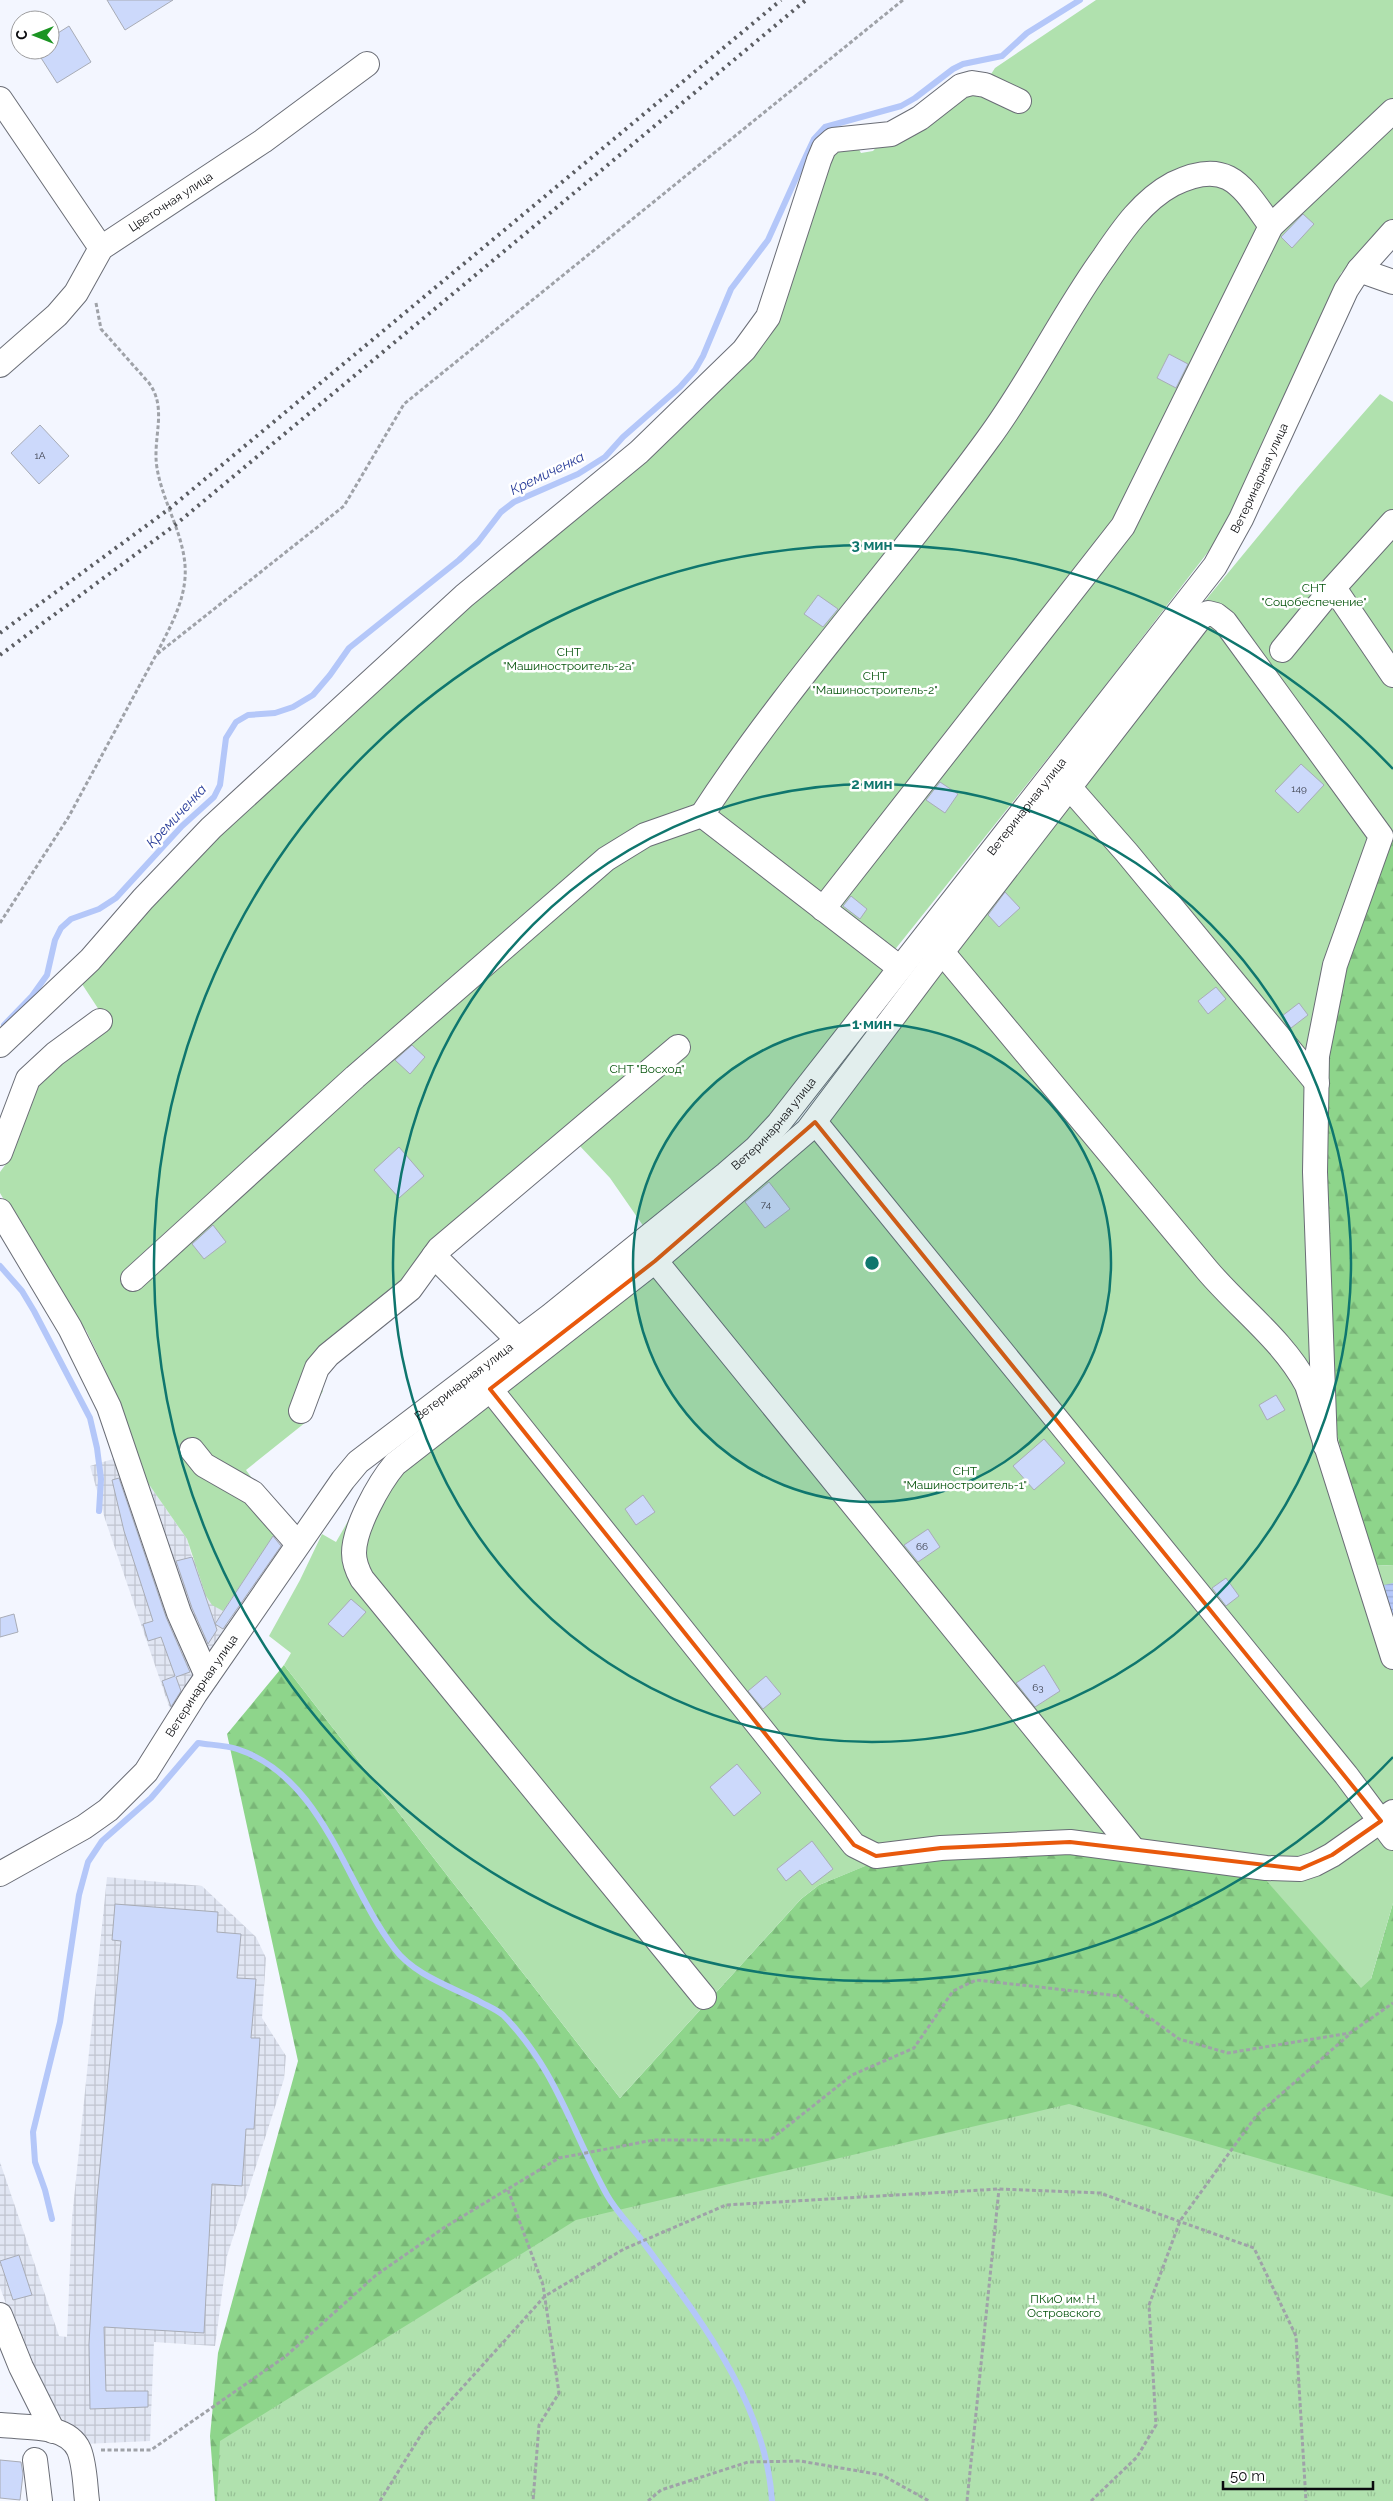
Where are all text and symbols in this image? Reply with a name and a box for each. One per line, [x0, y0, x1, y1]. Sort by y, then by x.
north arrow [10, 10, 60, 60]
text: С [14, 30, 30, 40]
street label: Цветочная улица [126, 169, 215, 235]
street label: Ветеринарная улица [1228, 421, 1291, 536]
water label: Кремиченка [507, 448, 587, 498]
house number: 1А [34, 450, 46, 461]
text: 3 мин [851, 536, 893, 554]
park label: СНТ "Соцобеспечение" [1261, 581, 1367, 609]
park label: СНТ "Машиностроитель-2а" [503, 645, 635, 673]
park label: СНТ "Машиностроитель-2" [812, 669, 938, 697]
street label: Ветеринарная улица [984, 755, 1069, 858]
text: 2 мин [851, 775, 893, 793]
water label: Кремиченка [143, 781, 209, 851]
house number: 149 [1291, 783, 1307, 794]
text: 1 мин [852, 1015, 892, 1033]
park label: СНТ "Восход" [609, 1062, 685, 1076]
street label: Ветеринарная улица [729, 1075, 819, 1173]
house number: 74 [761, 1199, 772, 1210]
centre of rings [863, 1254, 881, 1272]
street label: Ветеринарная улица [412, 1340, 516, 1423]
park label: СНТ "Машиностроитель-1" [903, 1464, 1027, 1492]
house number: 66 [916, 1541, 928, 1552]
street label: Ветеринарная улица [163, 1632, 241, 1740]
house number: 63 [1032, 1682, 1044, 1693]
park label: ПКиО им. Н. Островского [1027, 2292, 1101, 2320]
scale bar [1223, 2458, 1373, 2490]
text: 50 m [1230, 2467, 1265, 2485]

